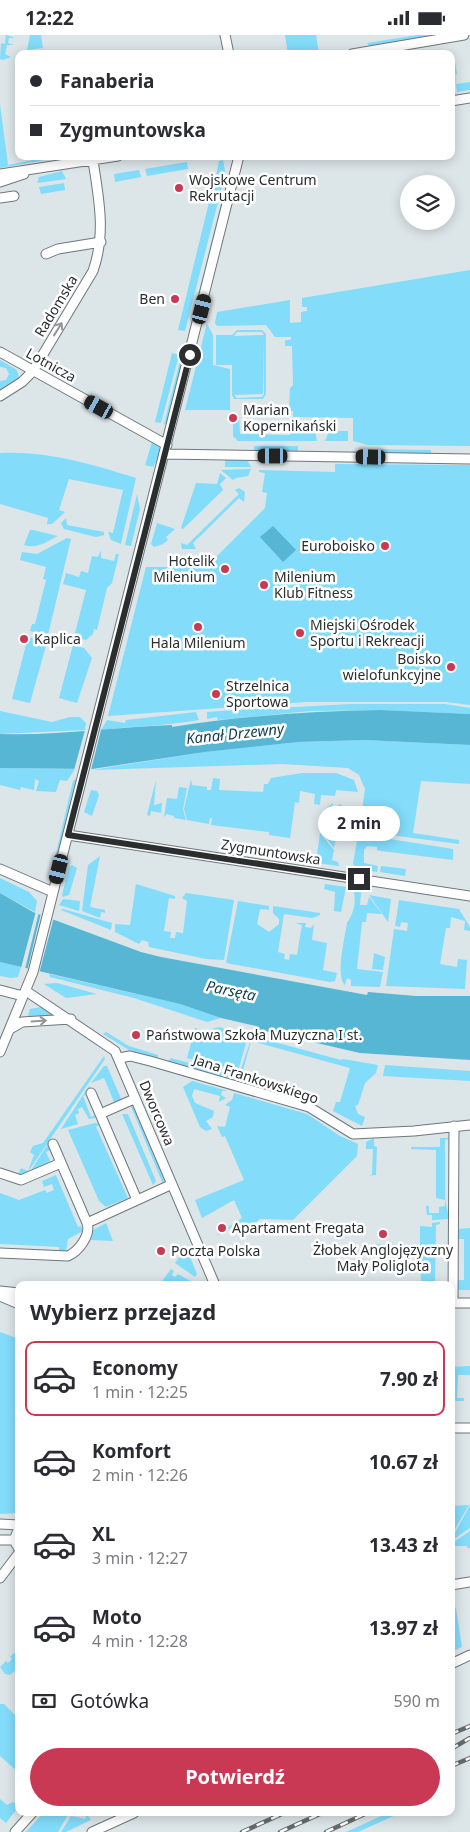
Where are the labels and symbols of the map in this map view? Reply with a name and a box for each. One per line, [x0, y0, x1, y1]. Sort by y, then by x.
place label: Wojskowe Centrum Rekrutacji [189, 170, 317, 205]
marker: Wojskowe Centrum Rekrutacji [173, 182, 185, 194]
street label: Radomska [30, 271, 81, 340]
place label: Ben [139, 289, 165, 308]
marker: Ben [169, 293, 181, 305]
car [191, 293, 212, 325]
one-way arrow [54, 323, 64, 337]
street label: Lotnicza [23, 343, 80, 386]
route start [179, 344, 201, 366]
car [82, 393, 115, 421]
place label: Marian Kopernikański [243, 400, 336, 435]
marker: Marian Kopernikański [227, 412, 239, 424]
car [258, 449, 288, 464]
car [355, 449, 386, 465]
place label: Euroboisko [301, 536, 375, 555]
marker: Euroboisko [379, 540, 391, 552]
place label: Hotelik Milenium [153, 551, 216, 586]
marker: Hotelik Milenium [219, 563, 231, 575]
place label: Milenium Klub Fitness [274, 567, 353, 602]
marker: Milenium Klub Fitness [258, 579, 270, 591]
place label: Miejski Ośrodek Sportu i Rekreacji [310, 615, 424, 650]
marker: Hala Milenium [192, 621, 204, 633]
marker: Miejski Ośrodek Sportu i Rekreacji [294, 627, 306, 639]
place label: Kaplica [34, 629, 81, 648]
marker: Kaplica [18, 633, 30, 645]
place label: Hala Milenium [150, 633, 246, 652]
place label: Boisko wielofunkcyjne [343, 649, 441, 684]
marker: Boisko wielofunkcyjne [445, 661, 457, 673]
place label: Strzelnica Sportowa [226, 676, 289, 711]
marker: Strzelnica Sportowa [210, 688, 222, 700]
water label: Kanał Drzewny [185, 718, 286, 748]
callout: 2 min [318, 807, 400, 841]
street label: Zygmuntowska [220, 834, 322, 869]
car [48, 853, 69, 885]
route end [348, 868, 370, 890]
water label: Parsęta [204, 975, 258, 1005]
one-way arrow [31, 1016, 47, 1025]
place label: Państwowa Szkoła Muzyczna I st. [146, 1025, 362, 1044]
marker: Państwowa Szkoła Muzyczna I st. [130, 1029, 142, 1041]
street label: Jana Frankowskiego [189, 1049, 321, 1108]
street label: Dworcowa [135, 1077, 180, 1148]
place label: Apartament Fregata [232, 1218, 364, 1237]
marker: Apartament Fregata [216, 1222, 228, 1234]
marker: Żłobek Anglojęzyczny Mały Poliglota [377, 1228, 389, 1240]
place label: Żłobek Anglojęzyczny Mały Poliglota [313, 1240, 454, 1275]
place label: Poczta Polska [171, 1241, 260, 1260]
marker: Poczta Polska [155, 1245, 167, 1257]

